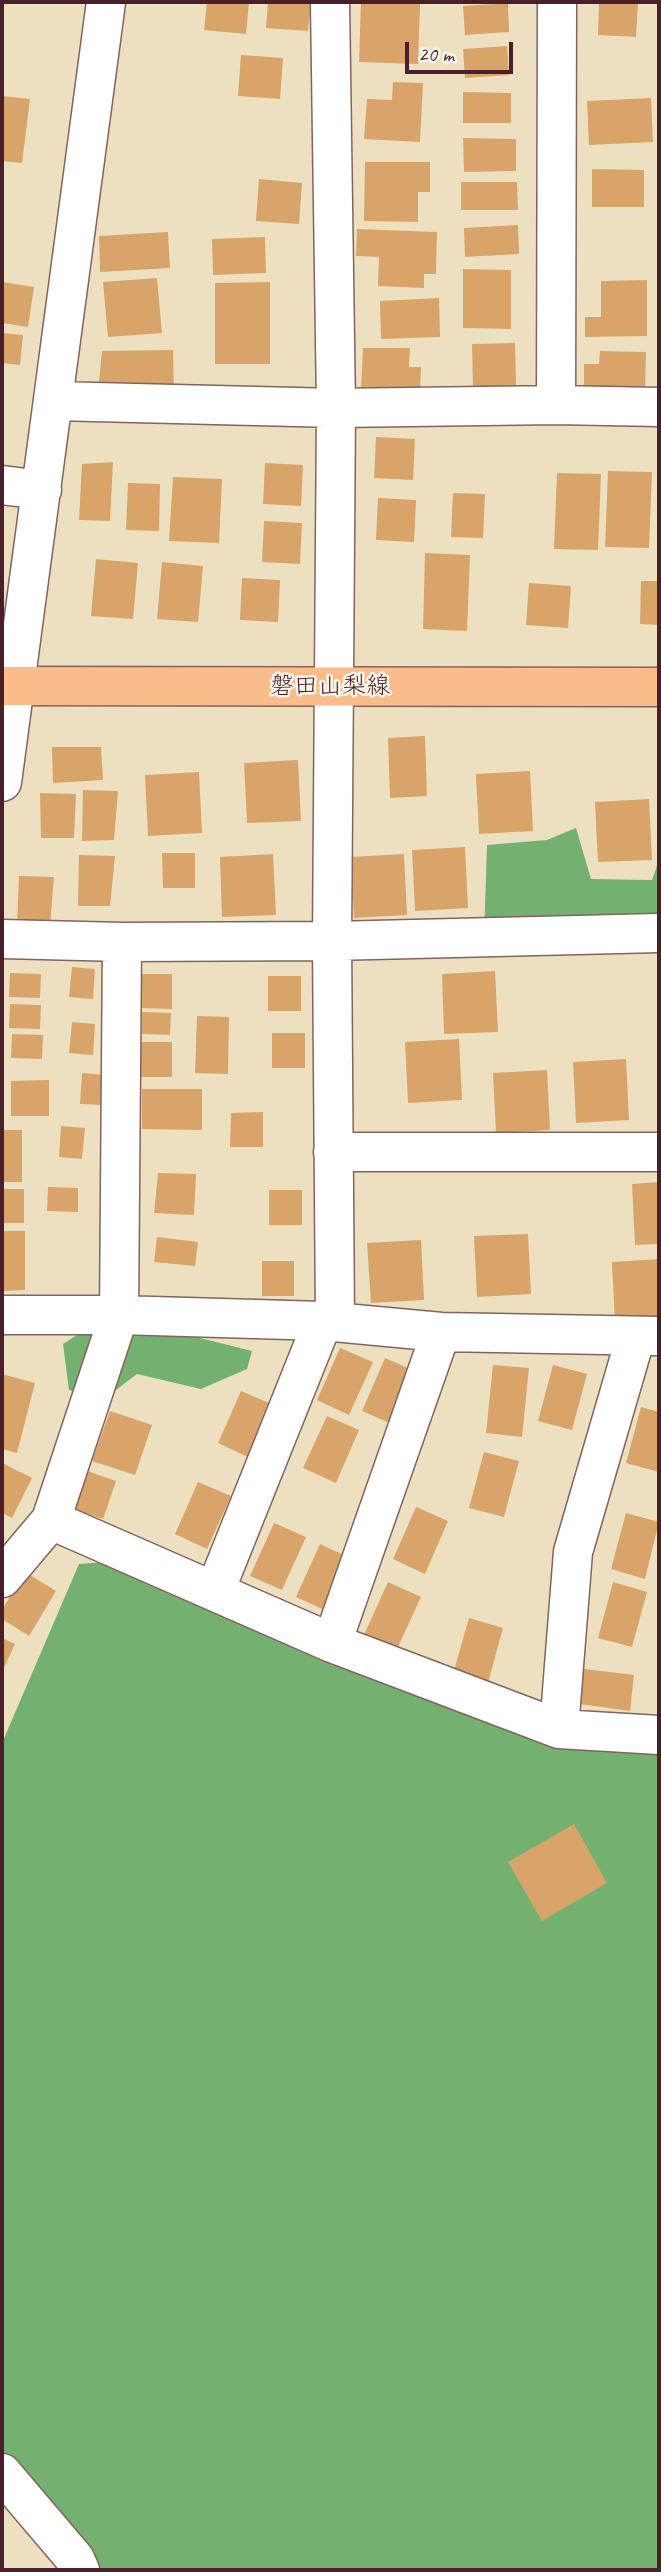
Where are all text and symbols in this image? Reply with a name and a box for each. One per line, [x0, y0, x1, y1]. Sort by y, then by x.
scale bar [409, 28, 518, 72]
text: 20 m [418, 41, 454, 67]
street label: 磐田山梨線 [270, 673, 390, 701]

